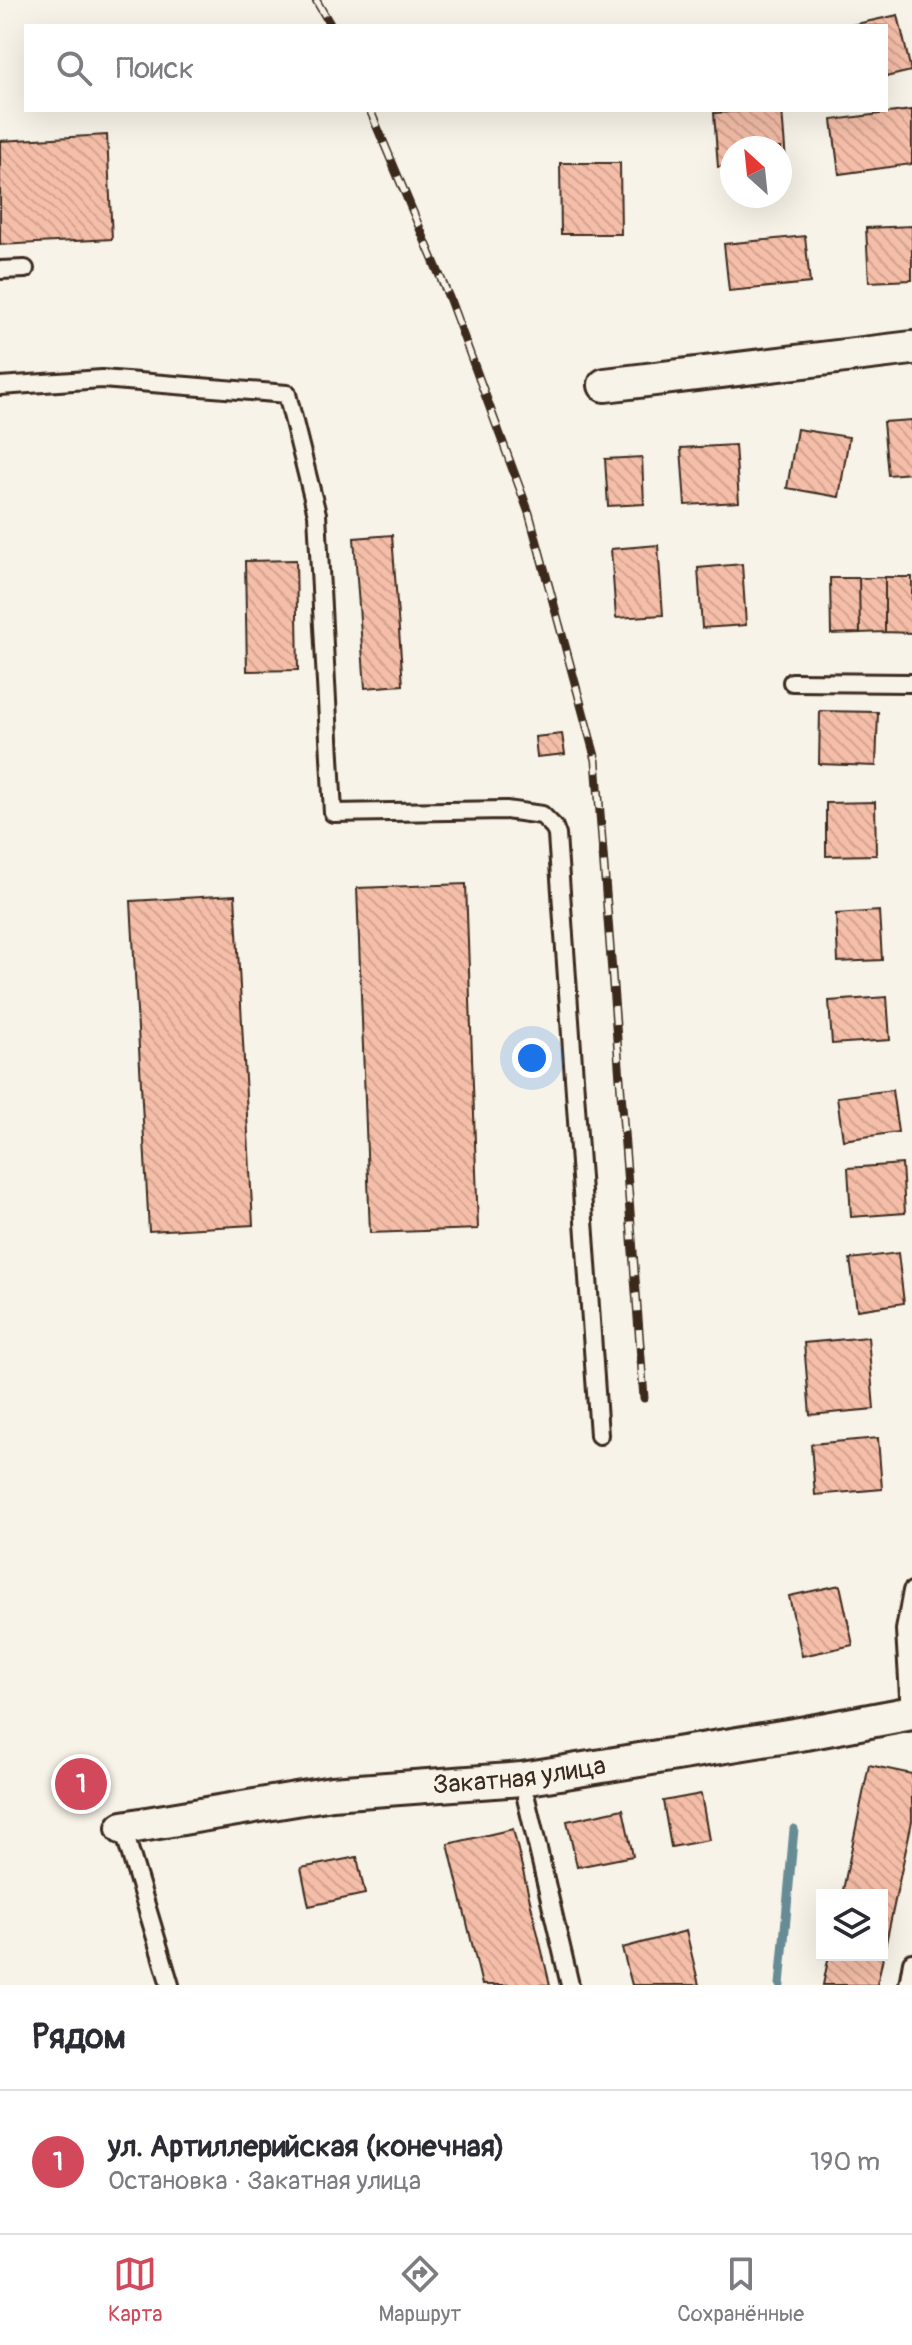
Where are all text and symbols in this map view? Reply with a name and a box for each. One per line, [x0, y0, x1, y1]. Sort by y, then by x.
search box [24, 24, 888, 112]
icon: search [52, 46, 96, 90]
text: Поиск [116, 50, 194, 87]
north arrow [720, 136, 792, 208]
your location [512, 1038, 552, 1078]
street label: Закатная улица [432, 1750, 608, 1802]
pin: 1 [55, 1754, 107, 1814]
map controls [816, 1889, 888, 1961]
button: layers [816, 1889, 888, 1961]
text: Рядом [32, 2016, 126, 2059]
text: ул. Артиллерийская (конечная) [108, 2128, 505, 2165]
text: 1 [53, 2146, 63, 2178]
text: 190 m [810, 2146, 880, 2178]
text: Остановка · Закатная улица [108, 2165, 421, 2197]
tab: Карта [108, 2252, 163, 2328]
tab: Маршрут [378, 2252, 461, 2328]
tab: Сохранённые [677, 2252, 804, 2328]

